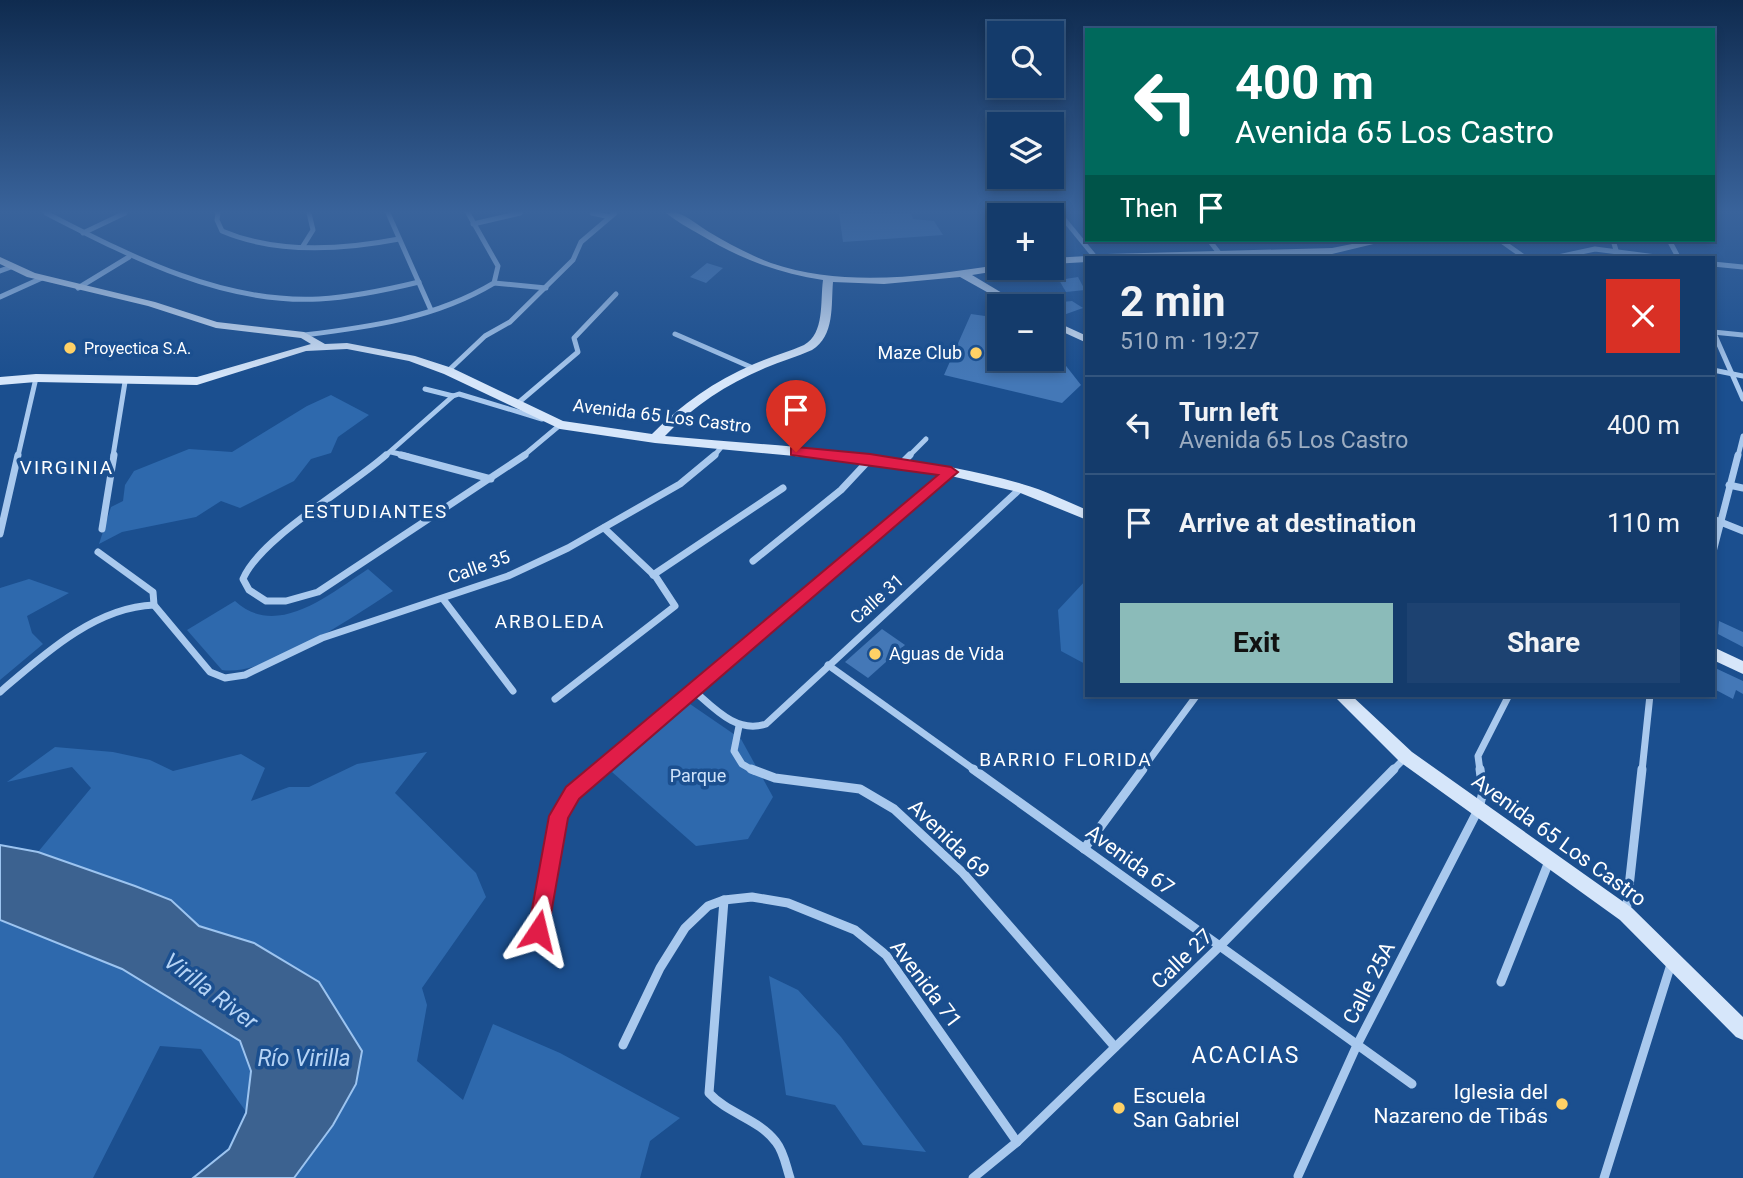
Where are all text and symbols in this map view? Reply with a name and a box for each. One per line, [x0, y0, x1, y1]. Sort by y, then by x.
map controls [987, 21, 1064, 371]
button: search [987, 21, 1064, 98]
text: 400 m [1235, 54, 1374, 111]
icon: left [1120, 56, 1211, 147]
button: layers [987, 112, 1064, 189]
text: Avenida 65 Los Castro [1235, 113, 1554, 151]
icon: arrive [1192, 189, 1230, 227]
text: Then [1120, 193, 1178, 223]
button: + [987, 203, 1064, 280]
text: 2 min [1120, 277, 1226, 326]
button: close [1606, 279, 1680, 353]
button: − [987, 294, 1064, 371]
text: 510 m · 19:27 [1120, 328, 1259, 355]
place label: Proyectica S.A. [84, 339, 191, 358]
marker: Proyectica S.A. [62, 340, 78, 356]
place label: Maze Club [878, 342, 962, 363]
marker: Maze Club [968, 345, 984, 361]
pin [766, 380, 826, 452]
icon: arrive [777, 391, 815, 429]
street label: Avenida 65 Los Castro [572, 394, 752, 437]
text: Turn left [1179, 397, 1278, 427]
icon: left [1120, 406, 1158, 444]
text: 400 m [1607, 410, 1680, 440]
text: Avenida 65 Los Castro [1179, 427, 1408, 454]
district label: VIRGINIA [20, 456, 114, 479]
district label: ESTUDIANTES [304, 500, 448, 523]
icon: arrive [1120, 504, 1158, 542]
text: Arrive at destination [1179, 508, 1416, 538]
text: 110 m [1607, 508, 1680, 538]
street label: Calle 35 [445, 546, 513, 587]
street label: Calle 31 [846, 569, 908, 628]
button: Exit [1120, 603, 1393, 683]
button: Share [1407, 603, 1680, 683]
district label: ARBOLEDA [495, 610, 605, 633]
place label: Aguas de Vida [889, 643, 1004, 664]
marker: Aguas de Vida [867, 646, 883, 662]
district label: BARRIO FLORIDA [979, 748, 1153, 771]
park label: Parque [670, 765, 726, 786]
street label: Avenida 65 Los Castro [1467, 769, 1651, 911]
street label: Avenida 69 [904, 795, 994, 883]
street label: Avenida 67 [1081, 820, 1179, 900]
position arrow [501, 894, 575, 968]
street label: Calle 27 [1147, 924, 1217, 994]
street label: Avenida 71 [885, 936, 967, 1032]
street label: Calle 25A [1338, 938, 1400, 1028]
water label: Virilla River [158, 947, 264, 1036]
district label: ACACIAS [1192, 1042, 1300, 1069]
water label: Río Virilla [257, 1045, 351, 1072]
place label: Iglesia del Nazareno de Tibás [1373, 1080, 1548, 1128]
place label: Escuela San Gabriel [1133, 1084, 1240, 1132]
marker: Iglesia del Nazareno de Tibás [1554, 1096, 1570, 1112]
marker: Escuela San Gabriel [1111, 1100, 1127, 1116]

